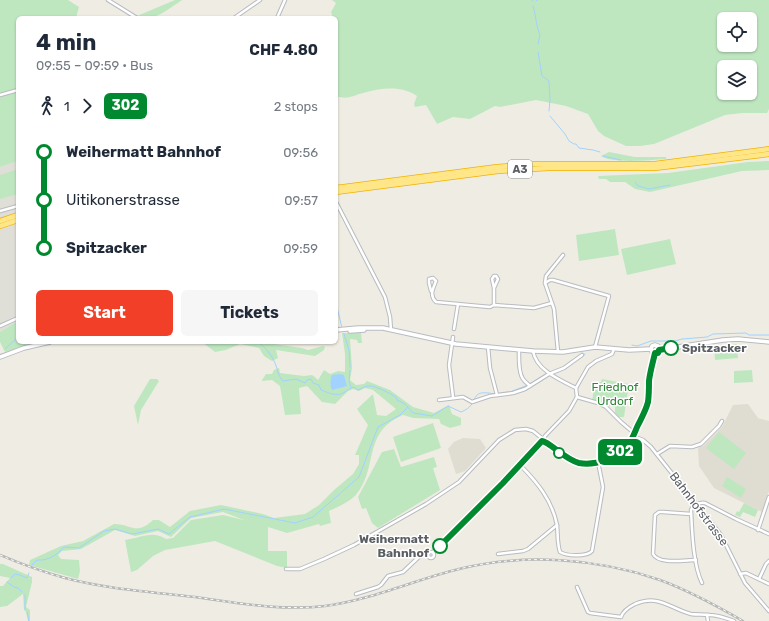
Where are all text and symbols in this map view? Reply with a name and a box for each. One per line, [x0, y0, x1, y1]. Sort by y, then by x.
map controls [717, 12, 757, 100]
button: locate [717, 12, 757, 52]
text: 4 min [36, 29, 96, 56]
text: CHF 4.80 [249, 41, 318, 59]
text: 09:55 – 09:59 · Bus [36, 58, 153, 73]
button: layers [717, 60, 757, 100]
icon: walk [36, 95, 58, 117]
icon: forward [76, 95, 98, 117]
text: 302 [112, 97, 139, 114]
text: 1 [64, 99, 70, 114]
text: 2 stops [274, 99, 318, 114]
text: Weihermatt Bahnhof [66, 143, 221, 161]
text: 09:56 [283, 145, 318, 160]
road number: A3 [508, 160, 532, 178]
text: Uitikonerstrasse [66, 191, 180, 209]
text: 09:57 [284, 193, 318, 208]
text: Spitzacker [66, 239, 147, 257]
text: 09:59 [283, 241, 318, 256]
button: Start [36, 290, 173, 336]
button: Tickets [181, 290, 318, 336]
marker: Spitzacker [663, 340, 679, 356]
place label: Spitzacker [682, 341, 747, 355]
park label: Friedhof Urdorf [592, 380, 639, 408]
line badge: 302 [597, 439, 643, 465]
text: 302 [606, 443, 634, 460]
unlabelled marker [553, 447, 565, 459]
street label: Bahnhofstrasse [667, 469, 731, 549]
place label: Weihermatt Bahnhof [359, 532, 430, 560]
marker: Weihermatt Bahnhof [432, 538, 448, 554]

